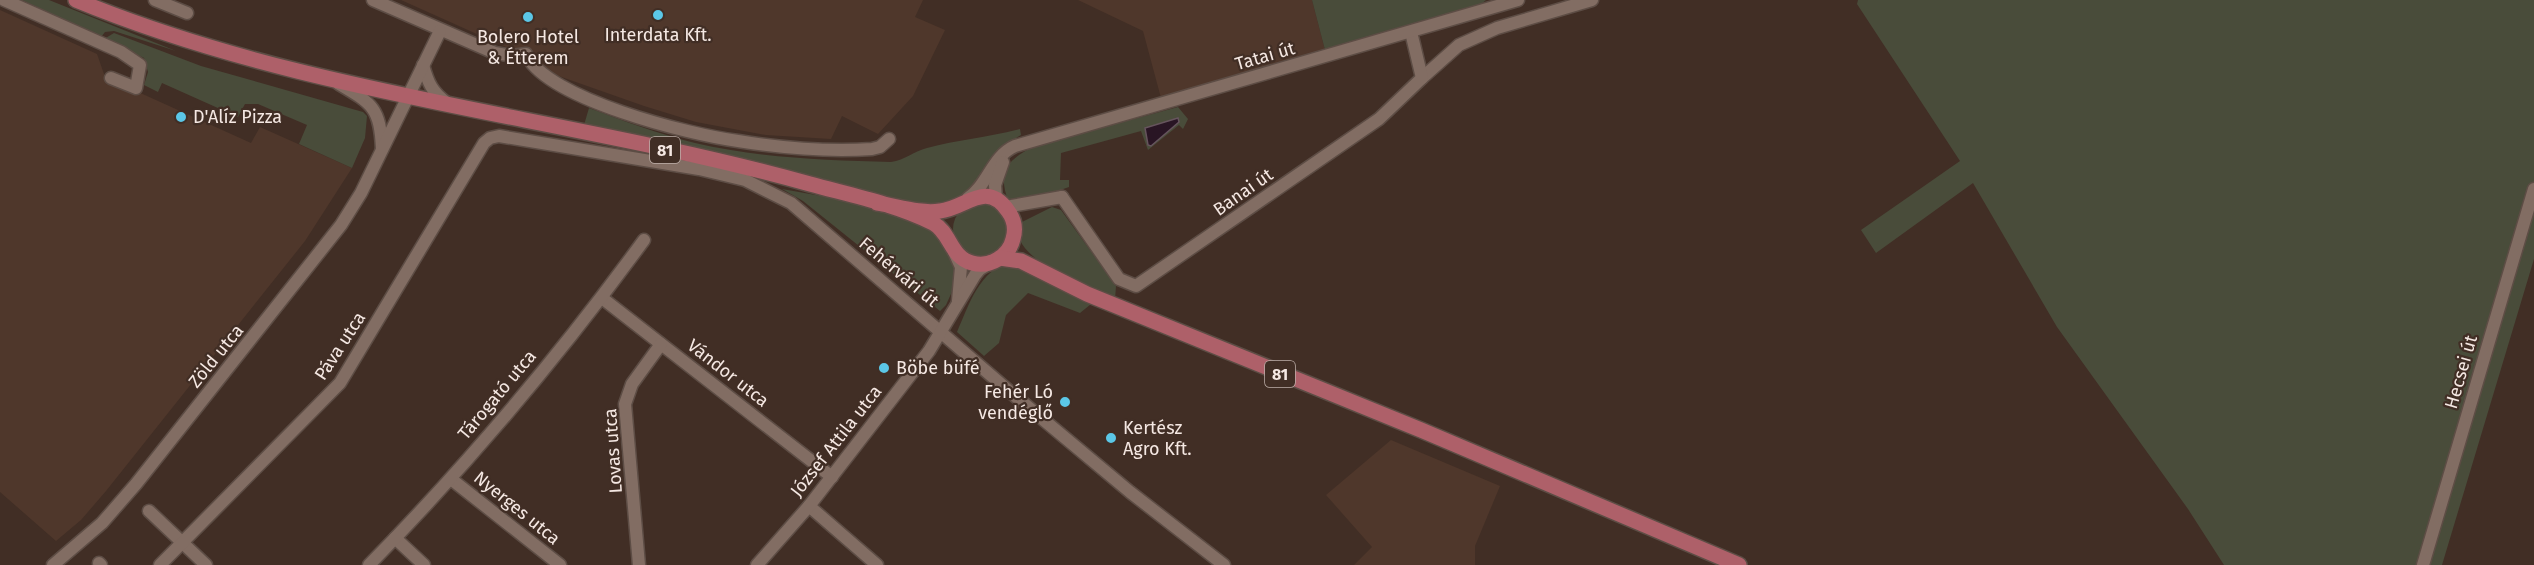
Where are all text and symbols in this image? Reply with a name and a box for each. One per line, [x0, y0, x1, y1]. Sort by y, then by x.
marker: Interdata Kft. [651, 8, 665, 22]
marker: Bolero Hotel & Étterem [521, 10, 535, 24]
place label: Interdata Kft. [604, 24, 712, 46]
place label: Bolero Hotel & Étterem [477, 26, 579, 69]
street label: Tatai út [1233, 37, 1298, 75]
place label: D'Alíz Pizza [193, 106, 282, 128]
marker: D'Alíz Pizza [174, 110, 188, 124]
road number: 81 [650, 137, 680, 163]
street label: Banai út [1209, 163, 1278, 220]
street label: Fehérvári út [855, 232, 944, 312]
street label: Páva utca [310, 308, 370, 384]
street label: Zöld utca [184, 320, 248, 392]
street label: Hecsei út [2440, 332, 2482, 411]
street label: Vándor utca [683, 334, 773, 412]
street label: Tárogató utca [453, 346, 541, 444]
place label: Böbe büfé [896, 357, 980, 379]
marker: Böbe büfé [877, 361, 891, 375]
road number: 81 [1265, 361, 1295, 387]
street label: József Attila utca [786, 381, 886, 501]
place label: Fehér Ló vendéglő [978, 381, 1053, 424]
marker: Fehér Ló vendéglő [1058, 395, 1072, 409]
street label: Lovas utca [599, 408, 627, 494]
place label: Kertész Agro Kft. [1123, 417, 1192, 460]
marker: Kertész Agro Kft. [1104, 431, 1118, 445]
street label: Nyerges utca [469, 467, 565, 549]

